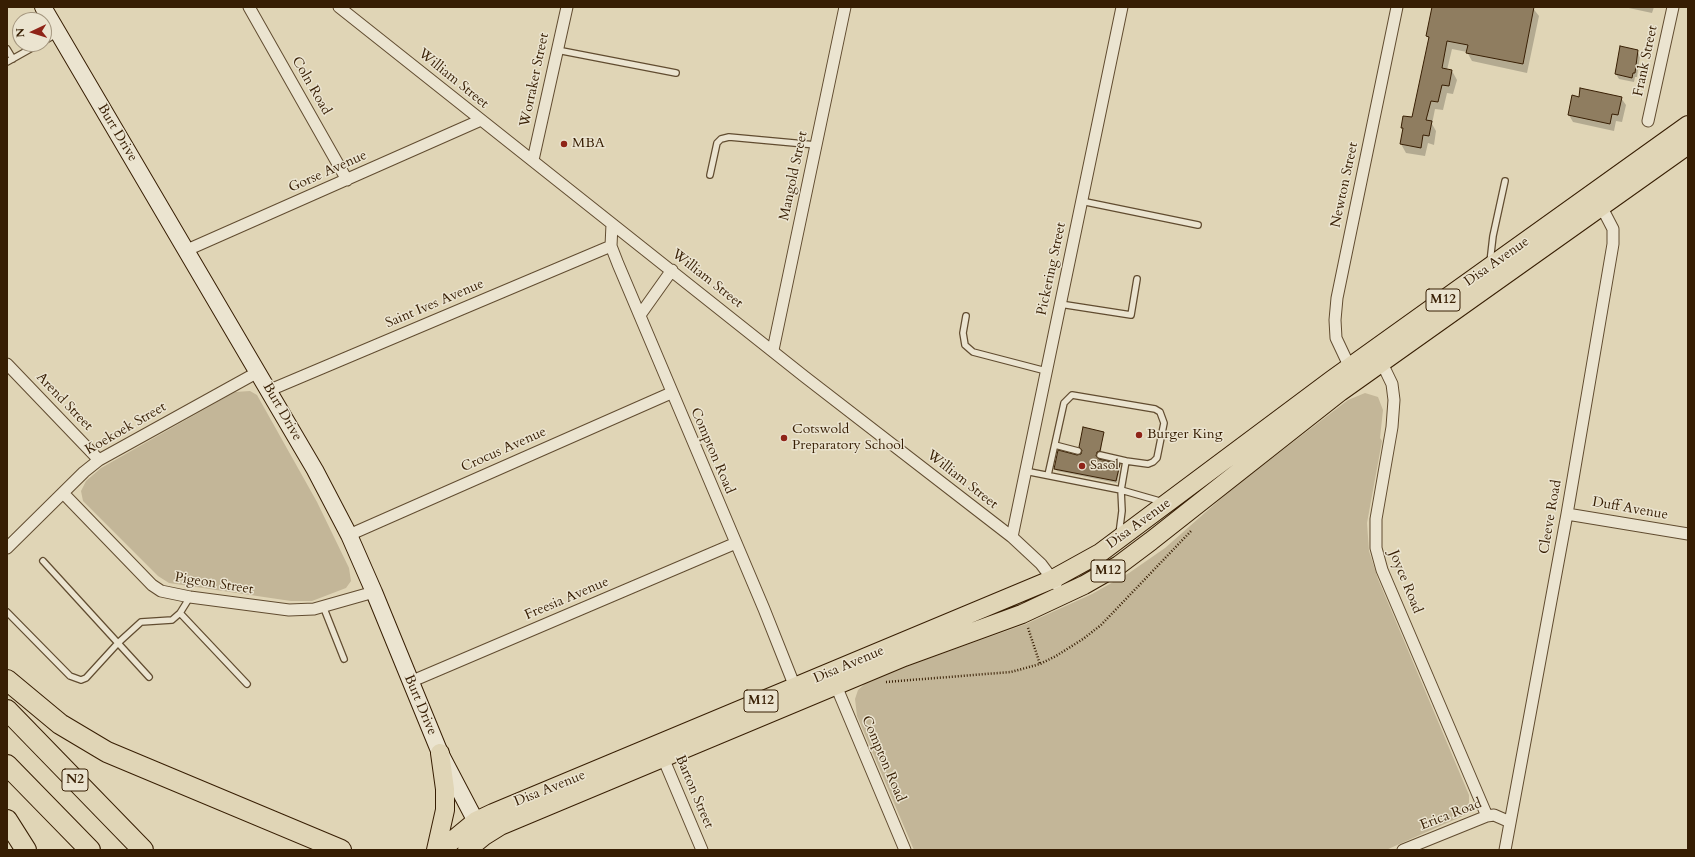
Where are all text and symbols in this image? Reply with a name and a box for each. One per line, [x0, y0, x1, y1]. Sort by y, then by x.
north arrow [12, 12, 52, 52]
street label: Frank Street [1630, 24, 1662, 98]
text: N [13, 28, 28, 38]
street label: Worraker Street [517, 31, 553, 129]
street label: William Street [414, 45, 492, 113]
street label: Coln Road [288, 54, 334, 118]
street label: Burt Drive [93, 101, 141, 165]
street label: Mangold Street [776, 130, 812, 222]
place label: MBA [572, 136, 605, 152]
marker: MBA [559, 139, 569, 149]
street label: Newton Street [1328, 141, 1362, 229]
street label: Gorse Avenue [286, 147, 370, 197]
street label: Pickering Street [1034, 221, 1070, 317]
street label: Disa Avenue [1461, 234, 1533, 290]
street label: William Street [668, 246, 746, 312]
street label: Saint Ives Avenue [383, 276, 487, 332]
road number: M12 [1426, 289, 1460, 311]
street label: Arend Street [32, 369, 96, 435]
street label: Burt Drive [259, 380, 305, 444]
street label: Koekoek Street [83, 399, 169, 459]
street label: Compton Road [686, 405, 738, 497]
place label: Cotswold Preparatory School [792, 422, 904, 454]
street label: Crocus Avenue [459, 424, 549, 476]
place label: Burger King [1147, 427, 1223, 443]
marker: Burger King [1134, 430, 1144, 440]
marker: Cotswold Preparatory School [779, 433, 789, 443]
street label: William Street [923, 447, 1001, 513]
place label: Sasol [1090, 458, 1119, 474]
marker: Sasol [1077, 461, 1087, 471]
street label: Cleeve Road [1536, 479, 1566, 555]
street label: Duff Avenue [1591, 494, 1669, 524]
street label: Disa Avenue [1104, 495, 1174, 553]
street label: Joyce Road [1385, 548, 1425, 616]
road number: M12 [1091, 560, 1125, 582]
street label: Pigeon Street [173, 569, 255, 599]
street label: Freesia Avenue [522, 574, 612, 624]
street label: Disa Avenue [811, 643, 887, 687]
street label: Burt Drive [400, 672, 440, 738]
road number: M12 [744, 690, 778, 712]
street label: Compton Road [857, 713, 909, 805]
street label: Barton Street [671, 753, 717, 831]
street label: Disa Avenue [512, 767, 588, 811]
road number: N2 [62, 769, 88, 791]
street label: Erica Road [1418, 796, 1484, 834]

